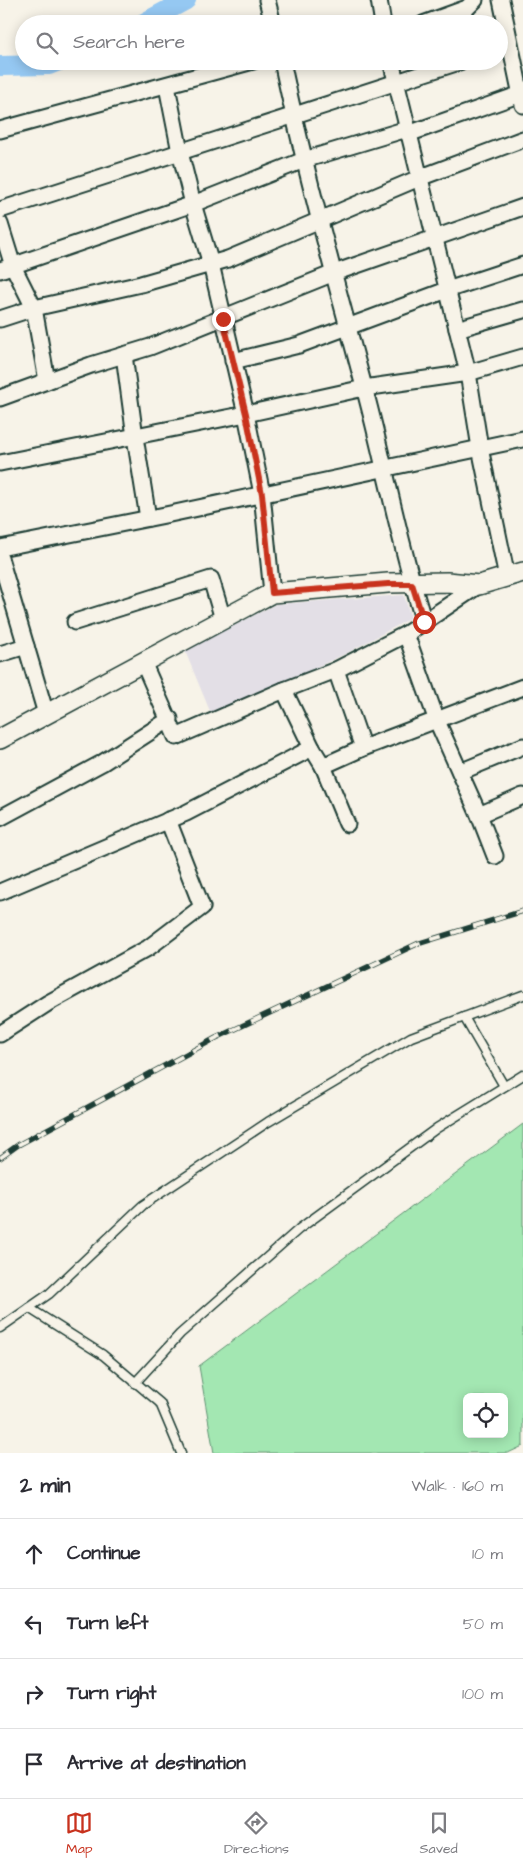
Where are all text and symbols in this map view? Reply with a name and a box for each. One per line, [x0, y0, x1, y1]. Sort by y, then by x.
search box [15, 15, 508, 70]
icon: search [33, 29, 61, 57]
text: Search here [73, 29, 185, 56]
route end [212, 308, 235, 331]
route start [413, 611, 436, 634]
map controls [463, 1393, 508, 1438]
button: locate [463, 1393, 508, 1438]
text: 2 min [20, 1471, 70, 1500]
text: Walk · 160 m [411, 1475, 503, 1497]
icon: ahead [20, 1540, 48, 1568]
text: Continue [67, 1540, 141, 1567]
text: 10 m [472, 1543, 503, 1565]
icon: left [20, 1610, 48, 1638]
text: Turn left [67, 1610, 148, 1637]
text: 50 m [463, 1613, 503, 1635]
icon: right [20, 1680, 48, 1708]
text: Turn right [67, 1680, 156, 1707]
text: 100 m [462, 1683, 503, 1705]
icon: arrive [20, 1750, 48, 1778]
text: Arrive at destination [67, 1750, 246, 1777]
tab: Map [65, 1809, 93, 1859]
tab: Directions [224, 1809, 289, 1859]
tab: Saved [420, 1809, 458, 1859]

